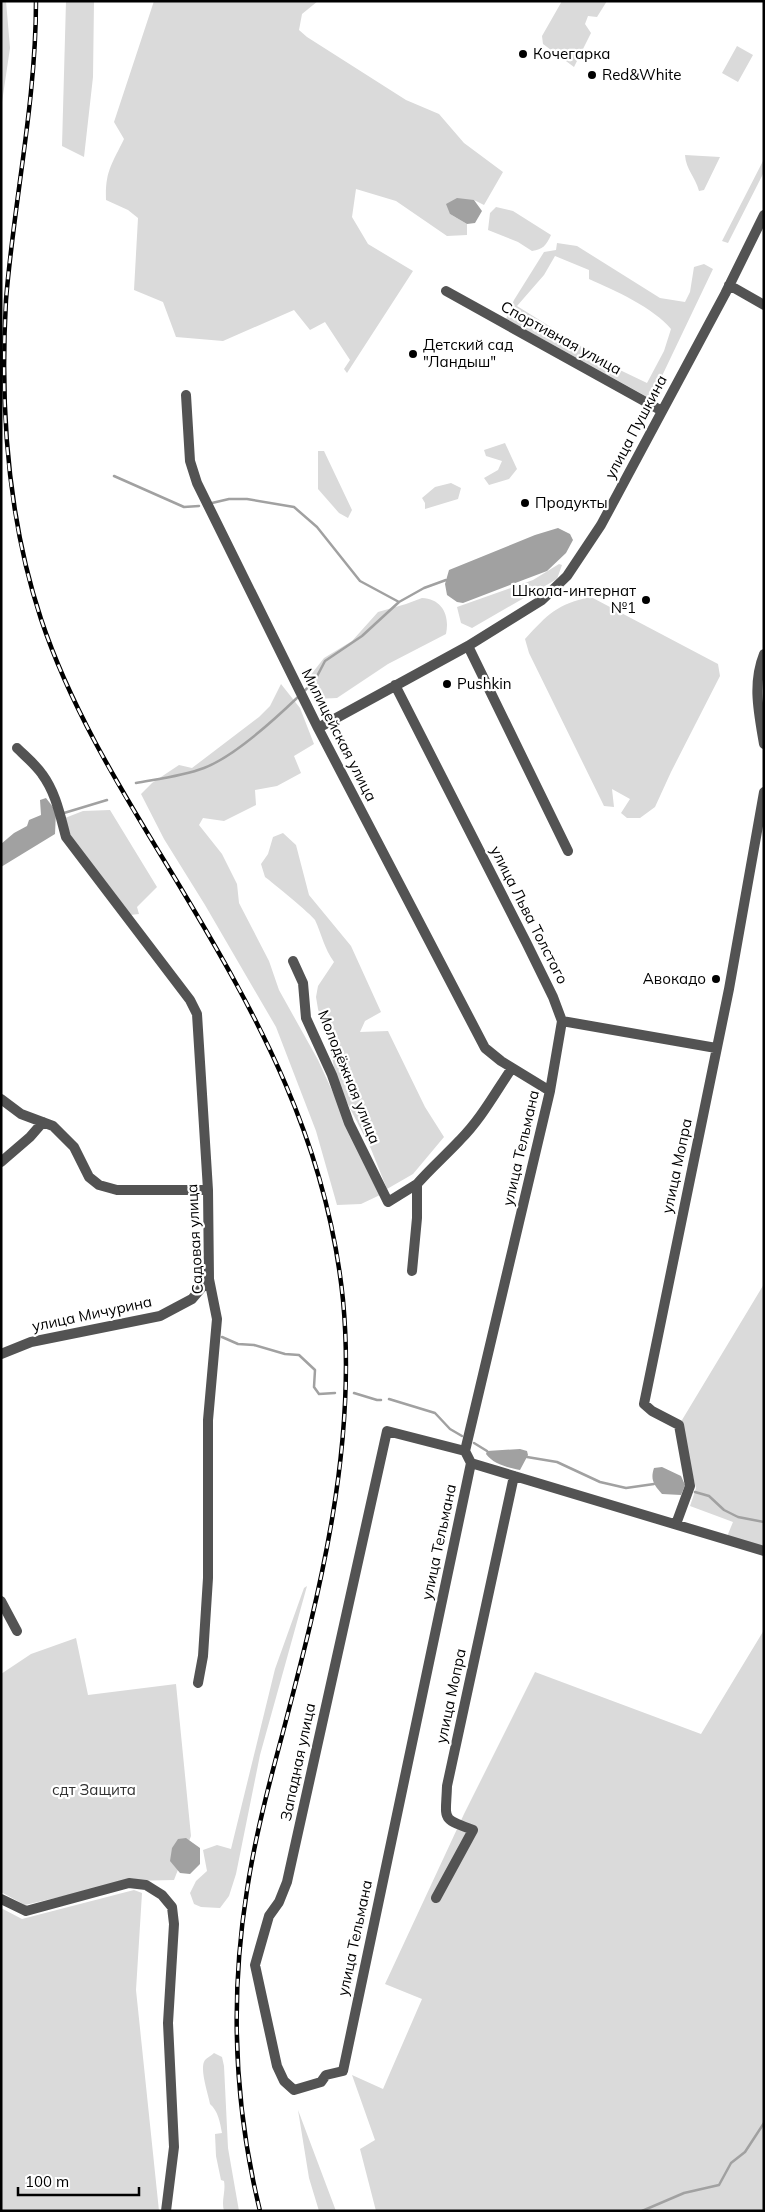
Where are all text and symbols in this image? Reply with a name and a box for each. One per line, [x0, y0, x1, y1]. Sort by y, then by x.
place label: Кочегарка [533, 44, 610, 63]
marker: Кочегарка [517, 48, 529, 60]
place label: Red&White [602, 65, 681, 84]
marker: Red&White [586, 69, 598, 81]
street label: Спортивная улица [498, 296, 625, 379]
place label: Детский сад "Ландыш" [423, 335, 513, 371]
marker: Детский сад "Ландыш" [407, 348, 419, 360]
street label: улица Пушкина [600, 372, 671, 482]
place label: Продукты [535, 493, 608, 512]
marker: Продукты [519, 497, 531, 509]
place label: Школа-интернат №1 [512, 581, 636, 617]
marker: Школа-интернат №1 [640, 594, 652, 606]
street label: Милицейская улица [298, 665, 381, 804]
place label: Pushkin [457, 674, 512, 693]
marker: Pushkin [441, 678, 453, 690]
street label: улица Льва Толстого [486, 843, 573, 987]
place label: Авокадо [643, 969, 706, 988]
marker: Авокадо [710, 973, 722, 985]
street label: Молодёжная улица [314, 1007, 385, 1146]
street label: улица Тельмана [498, 1088, 543, 1208]
street label: улица Мопра [657, 1117, 696, 1215]
street label: Садовая улица [182, 1183, 207, 1295]
street label: улица Мичурина [30, 1292, 154, 1336]
street label: улица Тельмана [417, 1482, 460, 1602]
street label: улица Мопра [431, 1647, 470, 1745]
street label: Западная улица [276, 1701, 319, 1823]
park label: сдт Защита [52, 1780, 136, 1799]
street label: улица Тельмана [333, 1878, 376, 1998]
scale bar [18, 2164, 139, 2196]
text: 100 m [25, 2172, 69, 2191]

